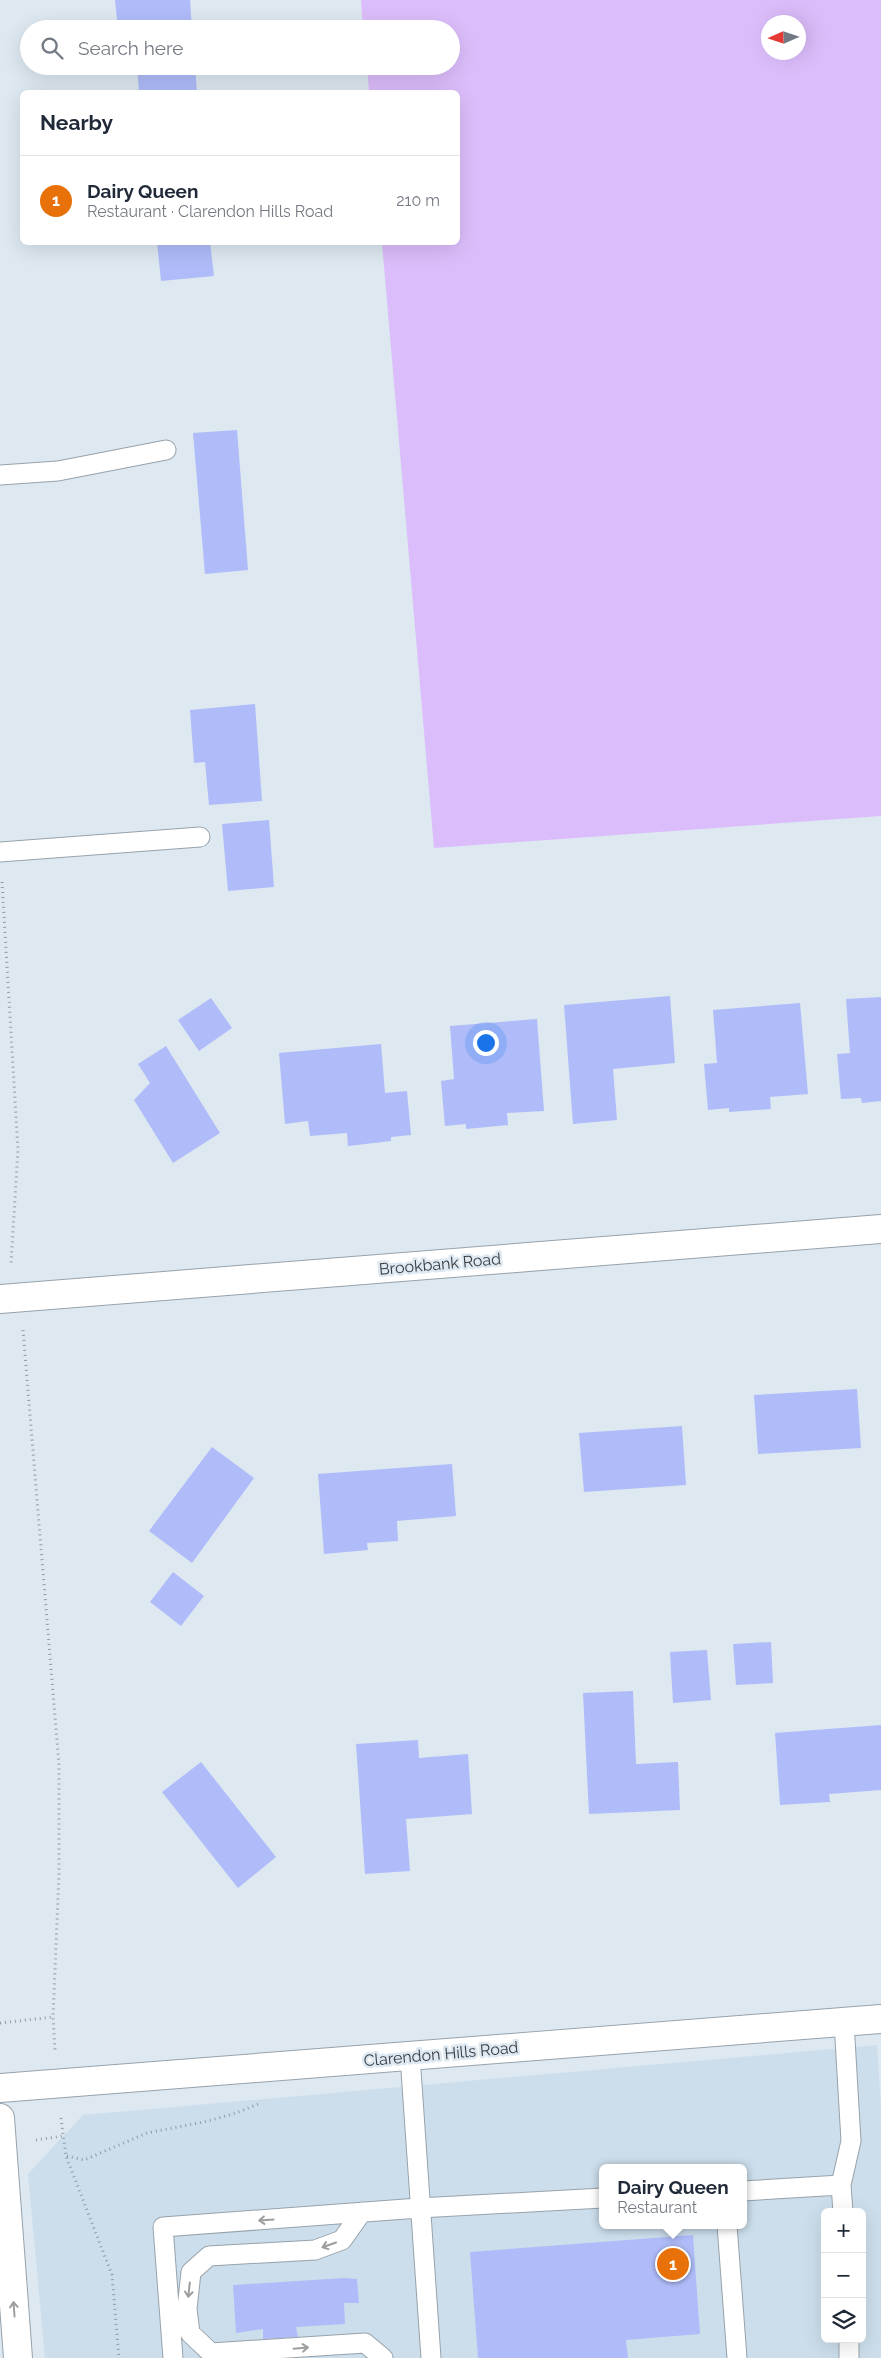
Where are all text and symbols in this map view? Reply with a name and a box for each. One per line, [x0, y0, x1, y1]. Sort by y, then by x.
north arrow [761, 15, 806, 60]
search box [20, 20, 460, 75]
icon: search [38, 34, 66, 62]
text: Search here [78, 37, 184, 59]
text: Nearby [40, 110, 113, 135]
text: Dairy Queen [87, 180, 198, 202]
text: 1 [52, 191, 60, 210]
text: 210 m [396, 191, 440, 210]
text: Restaurant · Clarendon Hills Road [87, 202, 333, 221]
your location [473, 1030, 499, 1056]
street label: Brookbank Road [378, 1249, 502, 1279]
street label: Clarendon Hills Road [363, 2038, 519, 2070]
popup [599, 2164, 747, 2229]
text: Dairy Queen [617, 2176, 729, 2198]
text: Restaurant [617, 2198, 697, 2217]
map controls [821, 2208, 866, 2343]
button: + [821, 2208, 866, 2253]
one-way arrow [258, 2215, 274, 2224]
one-way arrow [321, 2241, 337, 2250]
pin: 1 [657, 2245, 689, 2283]
button: − [821, 2253, 866, 2298]
one-way arrow [185, 2282, 194, 2298]
button: layers [821, 2298, 866, 2343]
one-way arrow [9, 2302, 19, 2318]
one-way arrow [293, 2343, 309, 2353]

